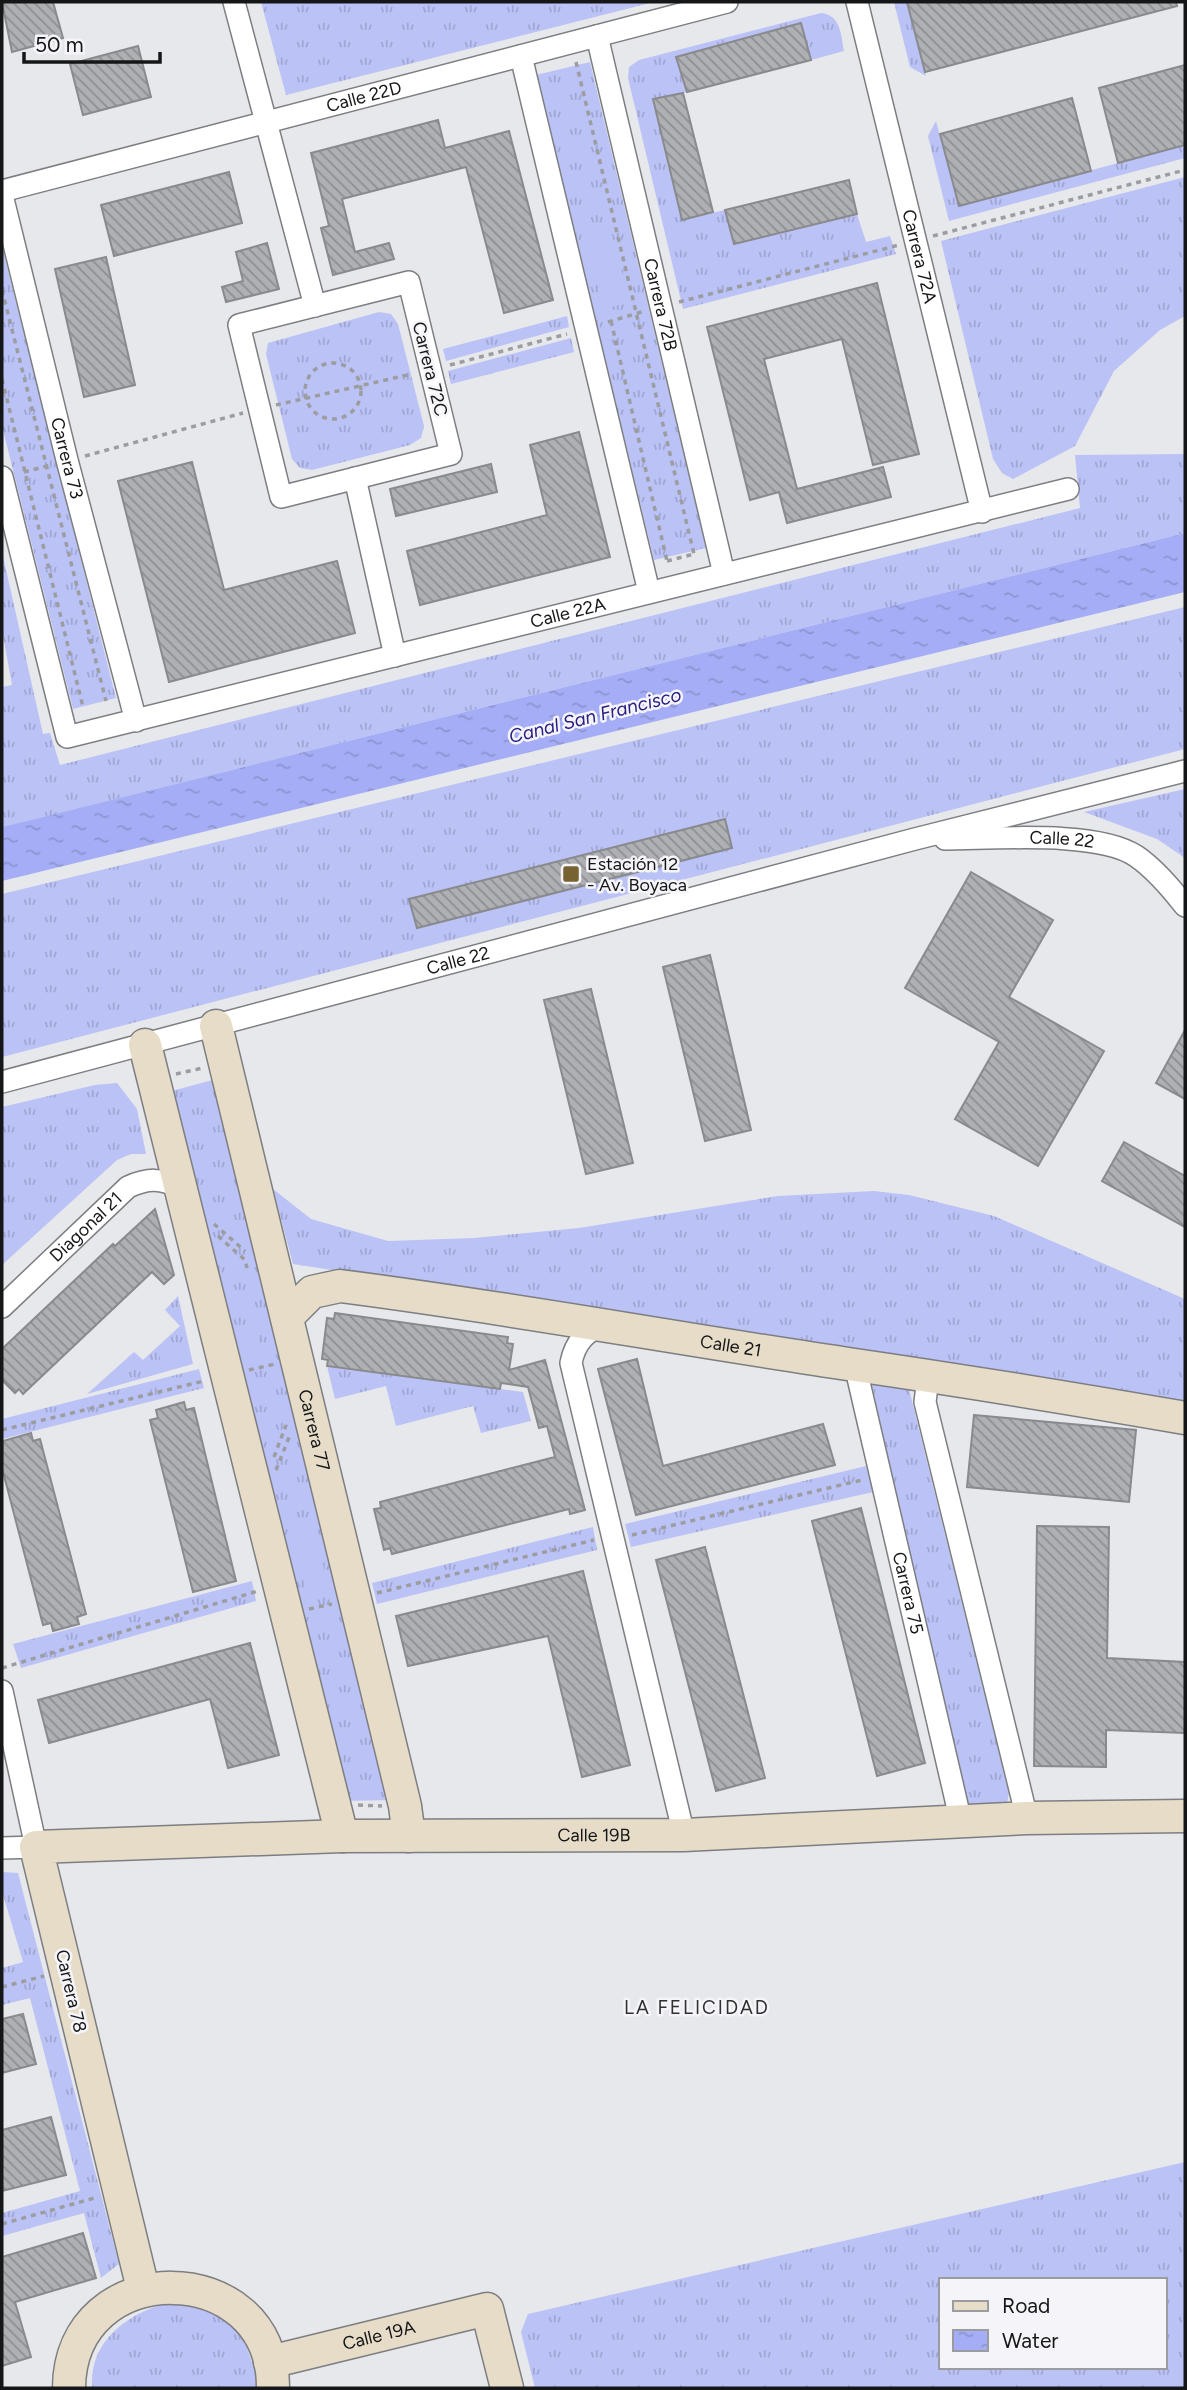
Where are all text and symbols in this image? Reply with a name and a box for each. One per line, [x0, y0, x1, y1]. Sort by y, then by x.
scale bar [24, 21, 161, 65]
text: 50 m [35, 32, 84, 57]
street label: Calle 22D [324, 76, 404, 117]
street label: Carrera 72A [897, 207, 941, 306]
street label: Carrera 72B [639, 256, 682, 353]
street label: Carrera 72C [408, 319, 452, 419]
street label: Carrera 73 [46, 415, 88, 501]
street label: Calle 22A [528, 593, 608, 633]
water label: Canal San Francisco [506, 683, 684, 748]
street label: Calle 22 [1030, 826, 1096, 853]
place label: Estación 12 - Av. Boyaca [587, 853, 687, 896]
marker: Estación 12 - Av. Boyaca [561, 864, 581, 884]
street label: Calle 22 [424, 942, 492, 980]
street label: Diagonal 21 [45, 1187, 127, 1267]
street label: Calle 21 [699, 1330, 763, 1362]
street label: Carrera 77 [293, 1387, 335, 1474]
street label: Carrera 75 [888, 1550, 928, 1636]
street label: Calle 19B [557, 1824, 631, 1846]
street label: Carrera 78 [51, 1947, 91, 2035]
district label: LA FELICIDAD [624, 1996, 770, 2019]
legend [939, 2278, 1166, 2369]
text: Road [1002, 2293, 1050, 2318]
street label: Calle 19A [340, 2316, 417, 2355]
text: Water [1002, 2328, 1058, 2353]

